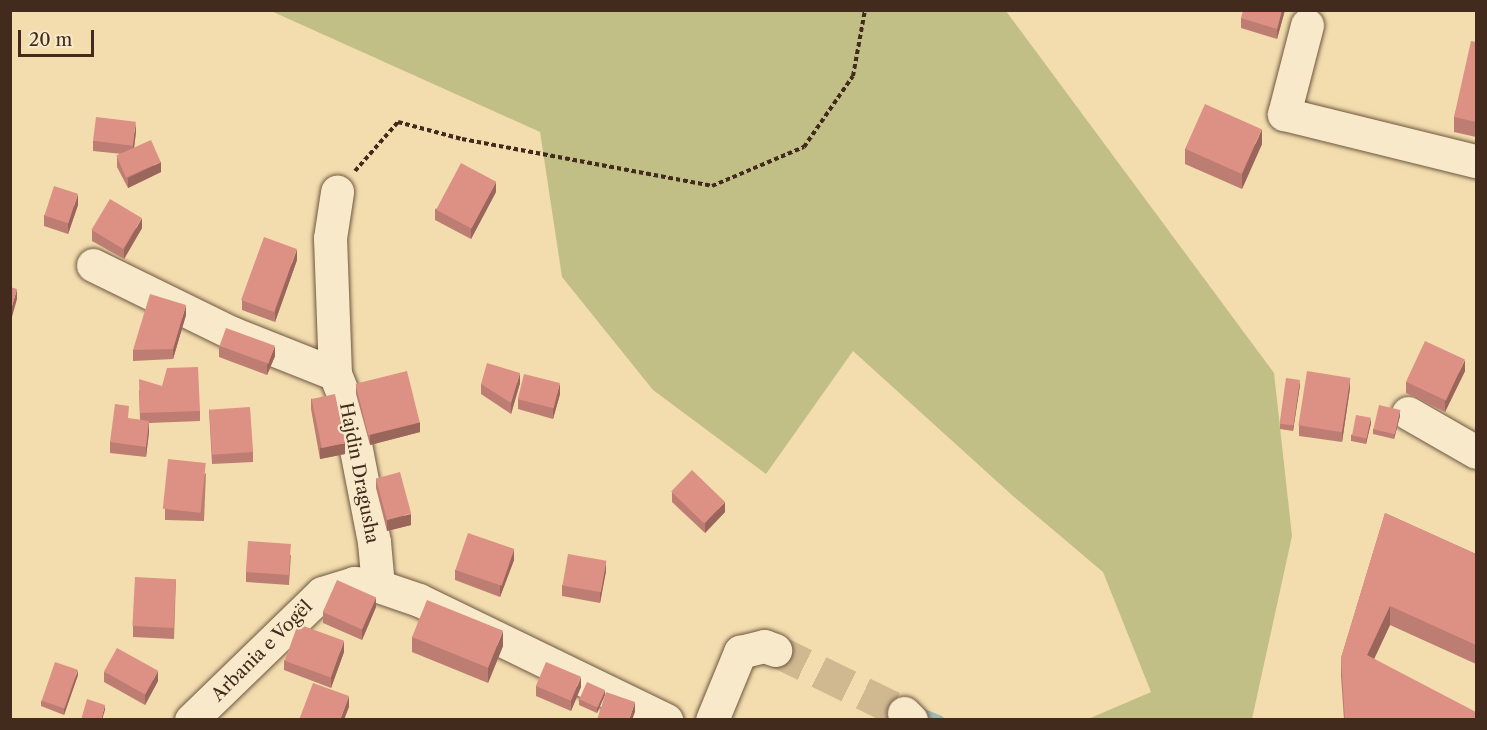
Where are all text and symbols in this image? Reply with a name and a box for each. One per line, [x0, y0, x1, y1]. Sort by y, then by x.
scale bar [21, 18, 98, 56]
text: 20 m [29, 29, 72, 51]
street label: Hajdin Dragusha [335, 401, 383, 545]
street label: Arbania e Vogël [207, 596, 317, 706]

